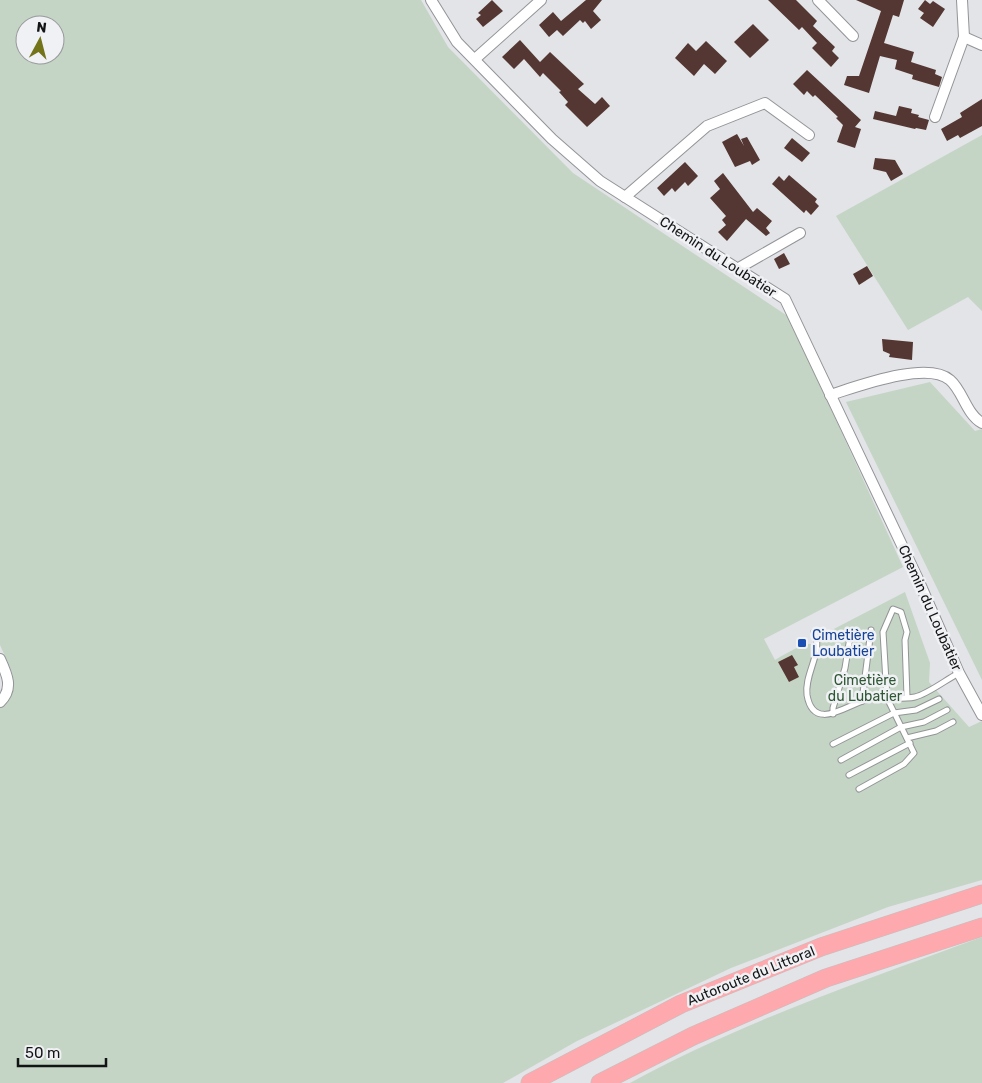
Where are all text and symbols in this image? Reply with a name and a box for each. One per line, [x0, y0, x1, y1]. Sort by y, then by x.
north arrow [15, 15, 65, 65]
text: N [35, 19, 48, 37]
street label: Chemin du Loubatier [656, 213, 780, 301]
street label: Chemin du Loubatier [895, 542, 966, 674]
place label: Cimetière Loubatier [812, 627, 875, 660]
marker: Cimetière Loubatier [796, 637, 808, 649]
park label: Cimetière du Lubatier [828, 672, 903, 705]
street label: Autoroute du Littoral [685, 943, 817, 1009]
scale bar [18, 1036, 105, 1068]
text: 50 m [25, 1044, 60, 1062]

